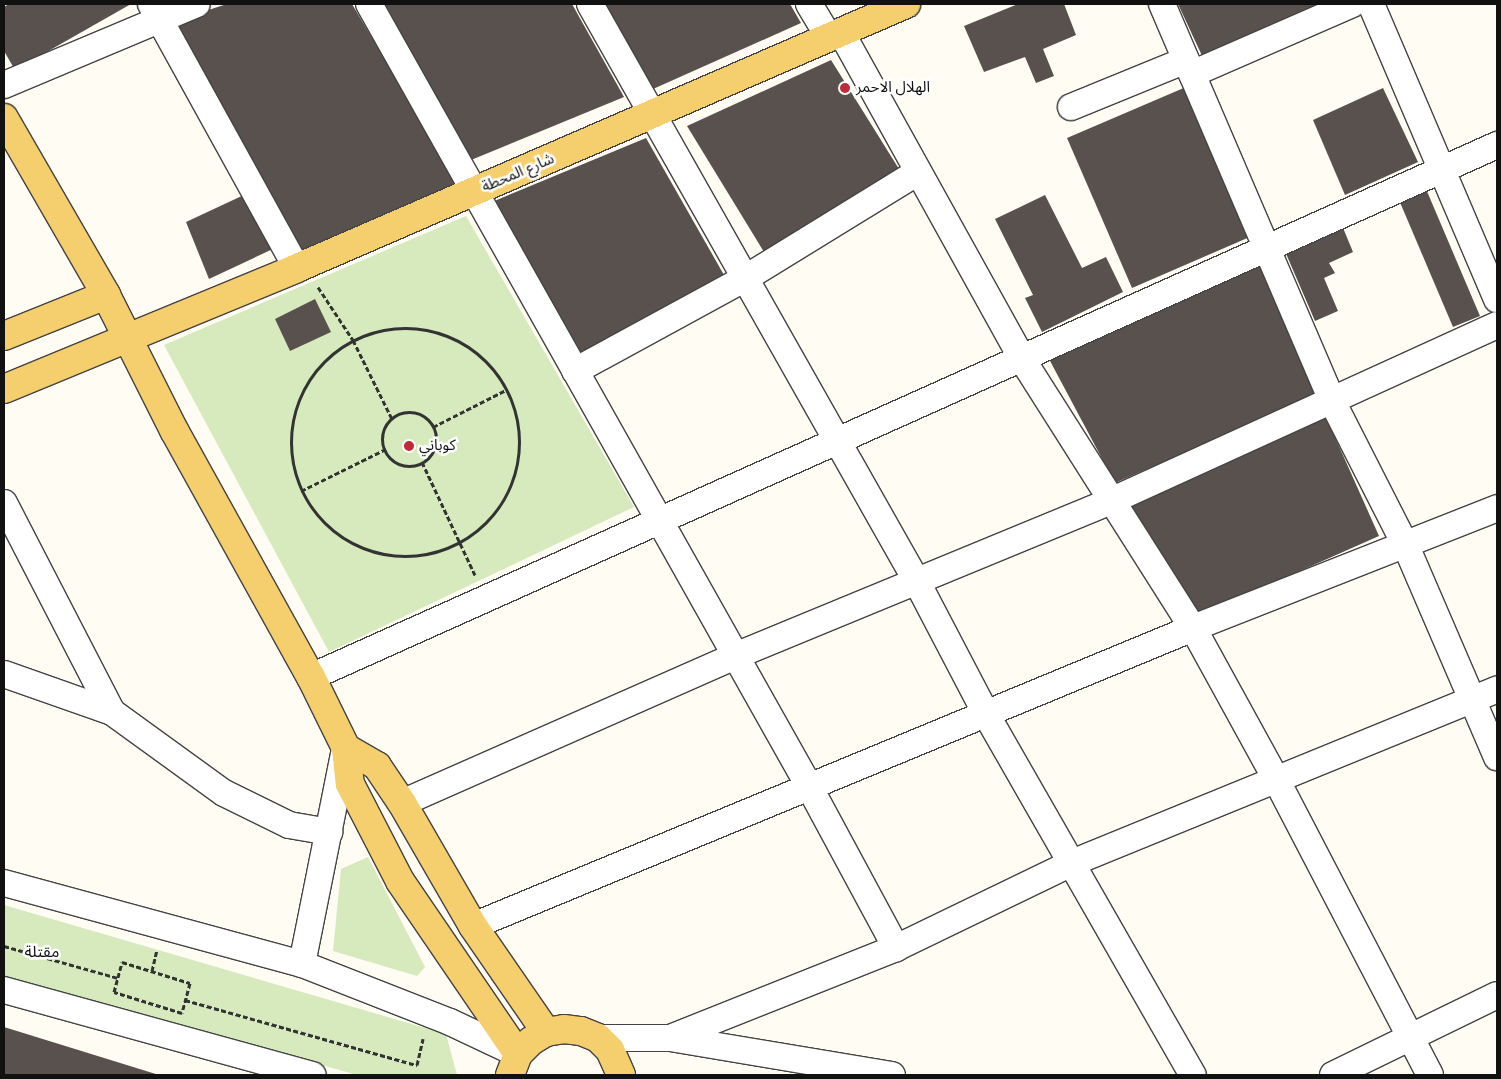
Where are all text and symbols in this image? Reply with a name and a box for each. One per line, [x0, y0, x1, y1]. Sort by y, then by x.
place label: الهلال الاحمر [856, 79, 930, 97]
marker: الهلال الاحمر [838, 81, 852, 95]
street label: شارع المحطة [479, 150, 557, 196]
place label: كوباني [419, 437, 456, 455]
marker: كوباني [403, 440, 415, 452]
district label: مقتلة [25, 942, 59, 962]

